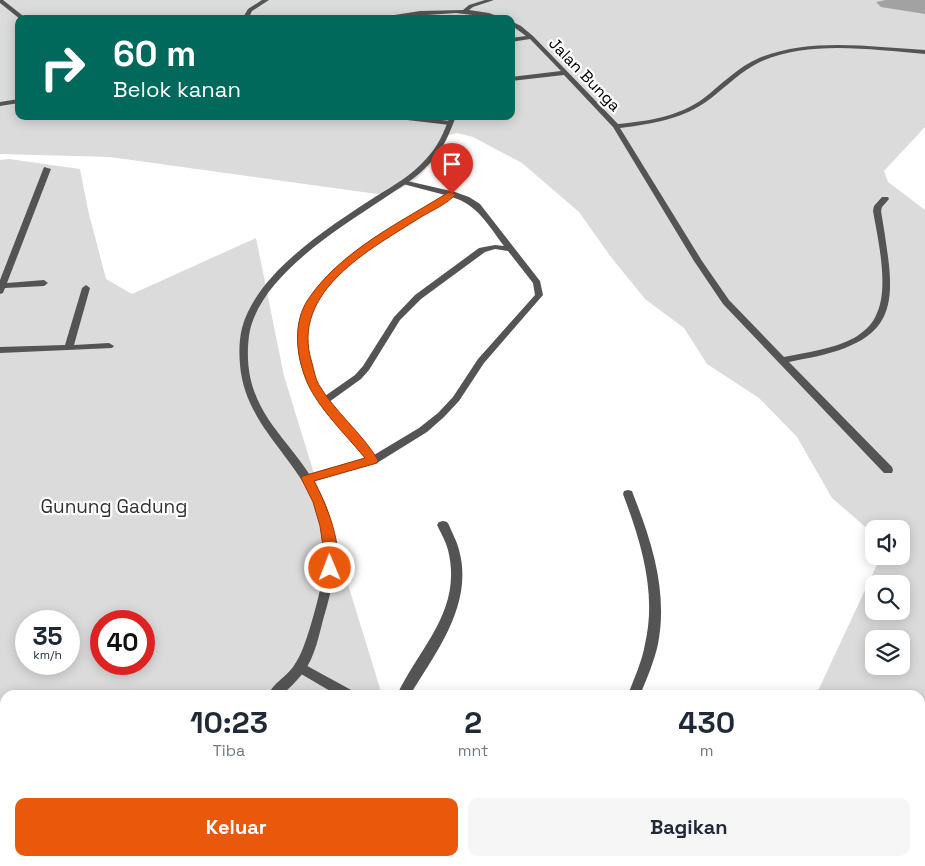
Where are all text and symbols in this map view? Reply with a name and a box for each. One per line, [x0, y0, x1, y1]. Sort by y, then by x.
text: 60 m [113, 32, 196, 76]
street label: Jalan Bunga [544, 33, 625, 116]
icon: right [30, 35, 95, 100]
text: Belok kanan [113, 75, 241, 103]
pin [431, 143, 473, 194]
icon: arrive [438, 150, 466, 178]
park label: Gunung Gadung [41, 494, 187, 519]
map controls [865, 520, 910, 675]
button: sound [865, 520, 910, 565]
position arrow [303, 541, 355, 593]
button: search [865, 575, 910, 620]
speed limit sign: 40 [90, 610, 155, 675]
text: 35 [32, 620, 63, 652]
button: layers [865, 630, 910, 675]
text: km/h [33, 647, 62, 663]
text: 10:23 [190, 703, 268, 742]
text: 2 [464, 703, 482, 742]
text: 430 [678, 703, 735, 742]
text: Tiba [213, 740, 245, 761]
text: mnt [458, 740, 488, 761]
text: m [700, 740, 714, 761]
button: Keluar [15, 798, 458, 856]
button: Bagikan [468, 798, 910, 856]

